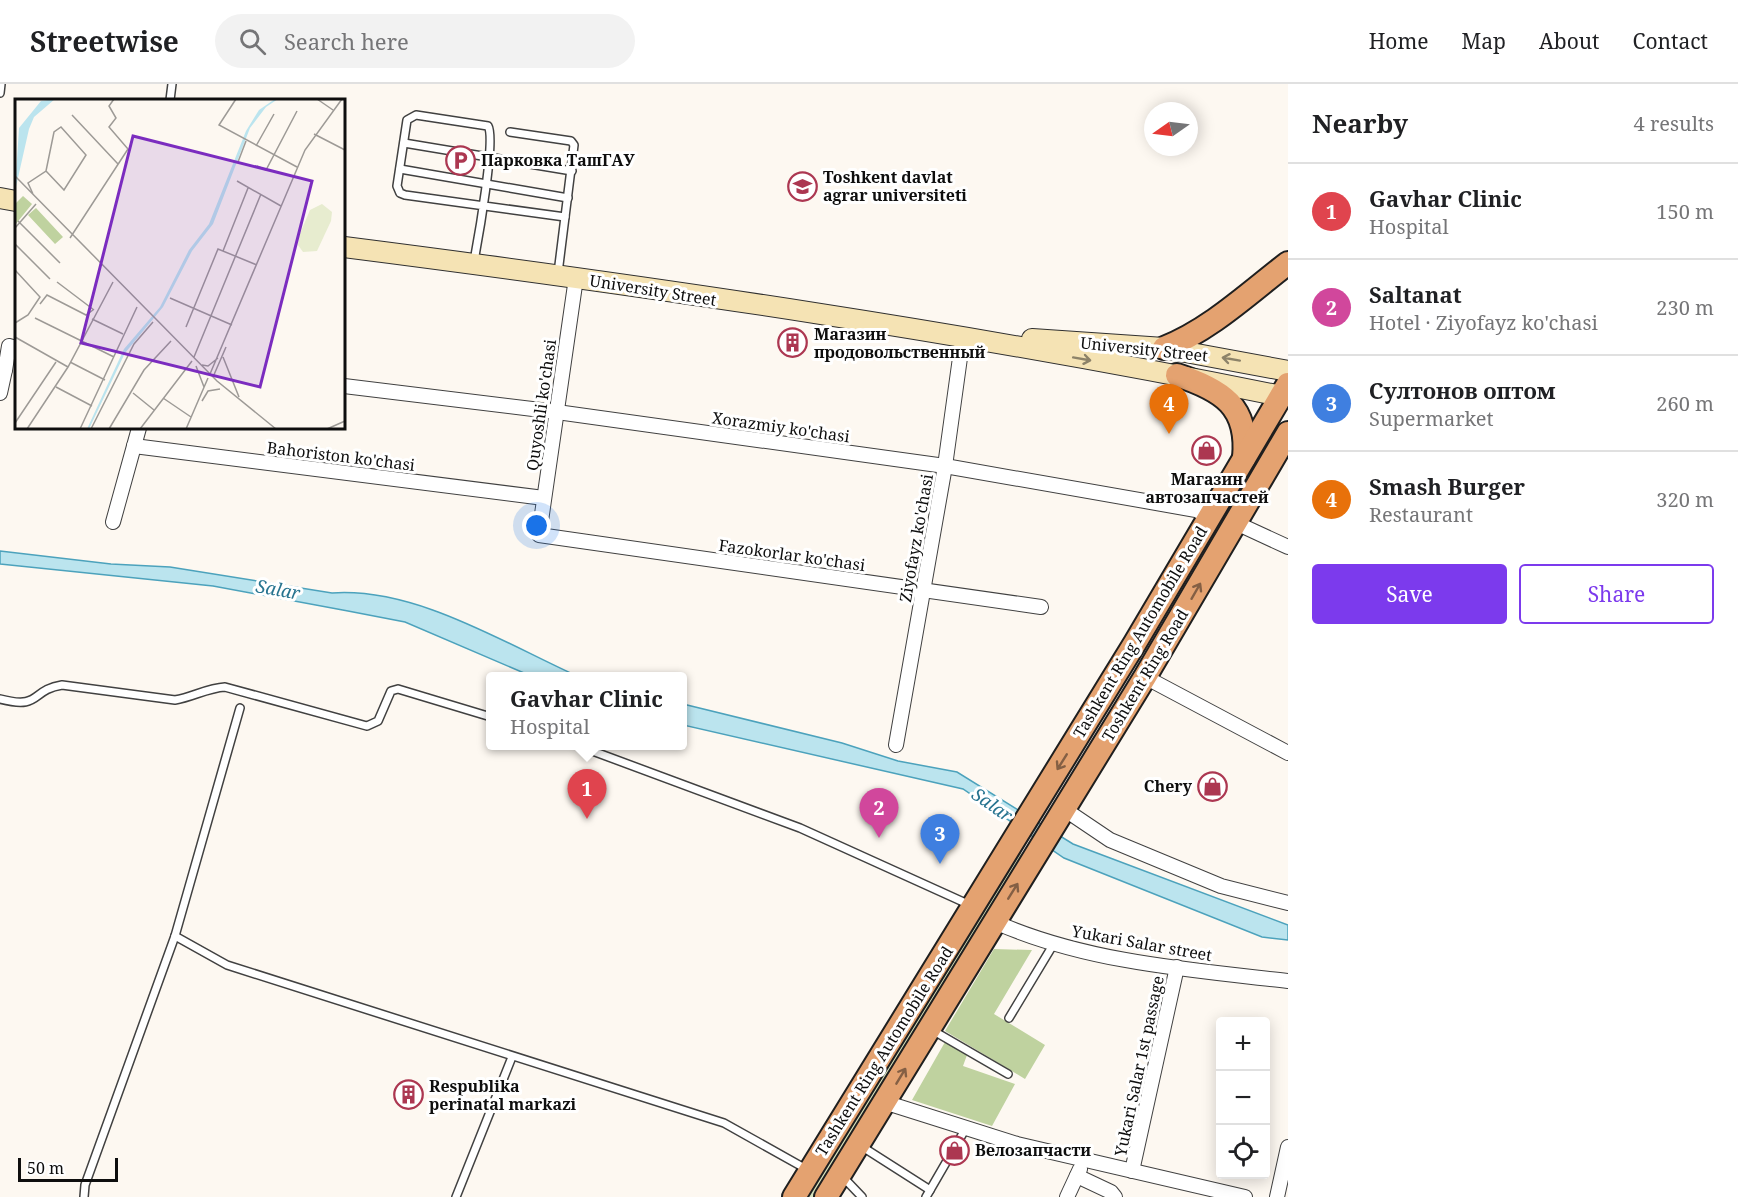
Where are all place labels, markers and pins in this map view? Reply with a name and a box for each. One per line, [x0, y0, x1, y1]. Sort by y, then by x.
parking icon: Парковка ТашГАУ [444, 144, 476, 176]
place label: Парковка ТашГАУ [481, 149, 635, 171]
place label: Toshkent davlat agrar universiteti [823, 166, 967, 206]
school or university icon: Toshkent davlat agrar universiteti [786, 170, 818, 202]
place label: Магазин продовольственный [814, 323, 985, 363]
building icon: Магазин продовольственный [777, 327, 809, 359]
pin: 4 [1150, 384, 1188, 434]
shop icon: Магазин автозапчастей [1191, 435, 1223, 467]
place label: Магазин автозапчастей [1145, 468, 1269, 508]
pin: 1 [568, 770, 606, 819]
shop icon: Chery [1197, 770, 1229, 802]
place label: Chery [1144, 775, 1193, 797]
pin: 2 [860, 788, 898, 838]
pin: 3 [920, 814, 960, 864]
place label: Respublika perinatal markazi [429, 1075, 577, 1115]
building icon: Respublika perinatal markazi [392, 1079, 424, 1111]
shop icon: Велозапчасти [938, 1134, 970, 1166]
place label: Велозапчасти [975, 1139, 1091, 1161]

